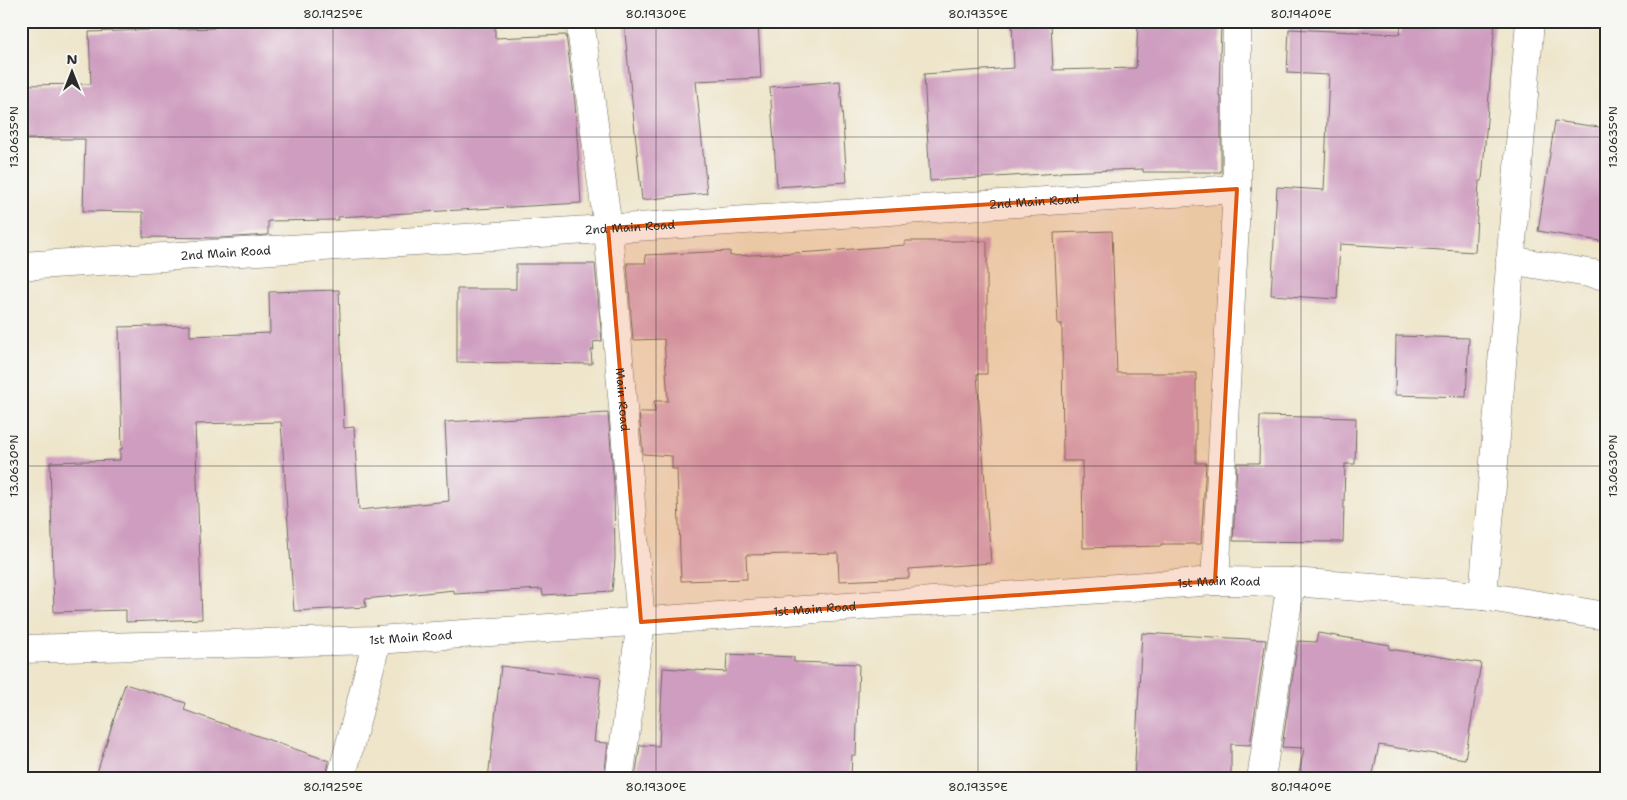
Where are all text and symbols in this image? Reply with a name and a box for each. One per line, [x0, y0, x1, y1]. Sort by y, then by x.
text: 80.1925°E [303, 6, 363, 22]
text: 80.1930°E [626, 6, 686, 22]
text: 80.1935°E [948, 6, 1008, 22]
text: 80.1940°E [1271, 6, 1331, 22]
north arrow [48, 48, 98, 98]
text: N [66, 50, 78, 68]
text: 13.0635°N [6, 106, 22, 168]
text: 13.0635°N [1605, 106, 1621, 168]
street label: 2nd Main Road [988, 191, 1080, 213]
street label: 2nd Main Road [584, 217, 676, 238]
street label: 2nd Main Road [180, 242, 272, 264]
street label: Main Road [612, 367, 633, 432]
text: 13.0630°N [6, 435, 22, 498]
text: 13.0630°N [1605, 435, 1621, 498]
street label: 1st Main Road [1177, 573, 1261, 592]
street label: 1st Main Road [773, 598, 857, 620]
street label: 1st Main Road [369, 627, 453, 648]
text: 80.1925°E [303, 779, 363, 795]
text: 80.1930°E [626, 779, 686, 795]
text: 80.1935°E [948, 779, 1008, 795]
text: 80.1940°E [1271, 779, 1331, 795]

